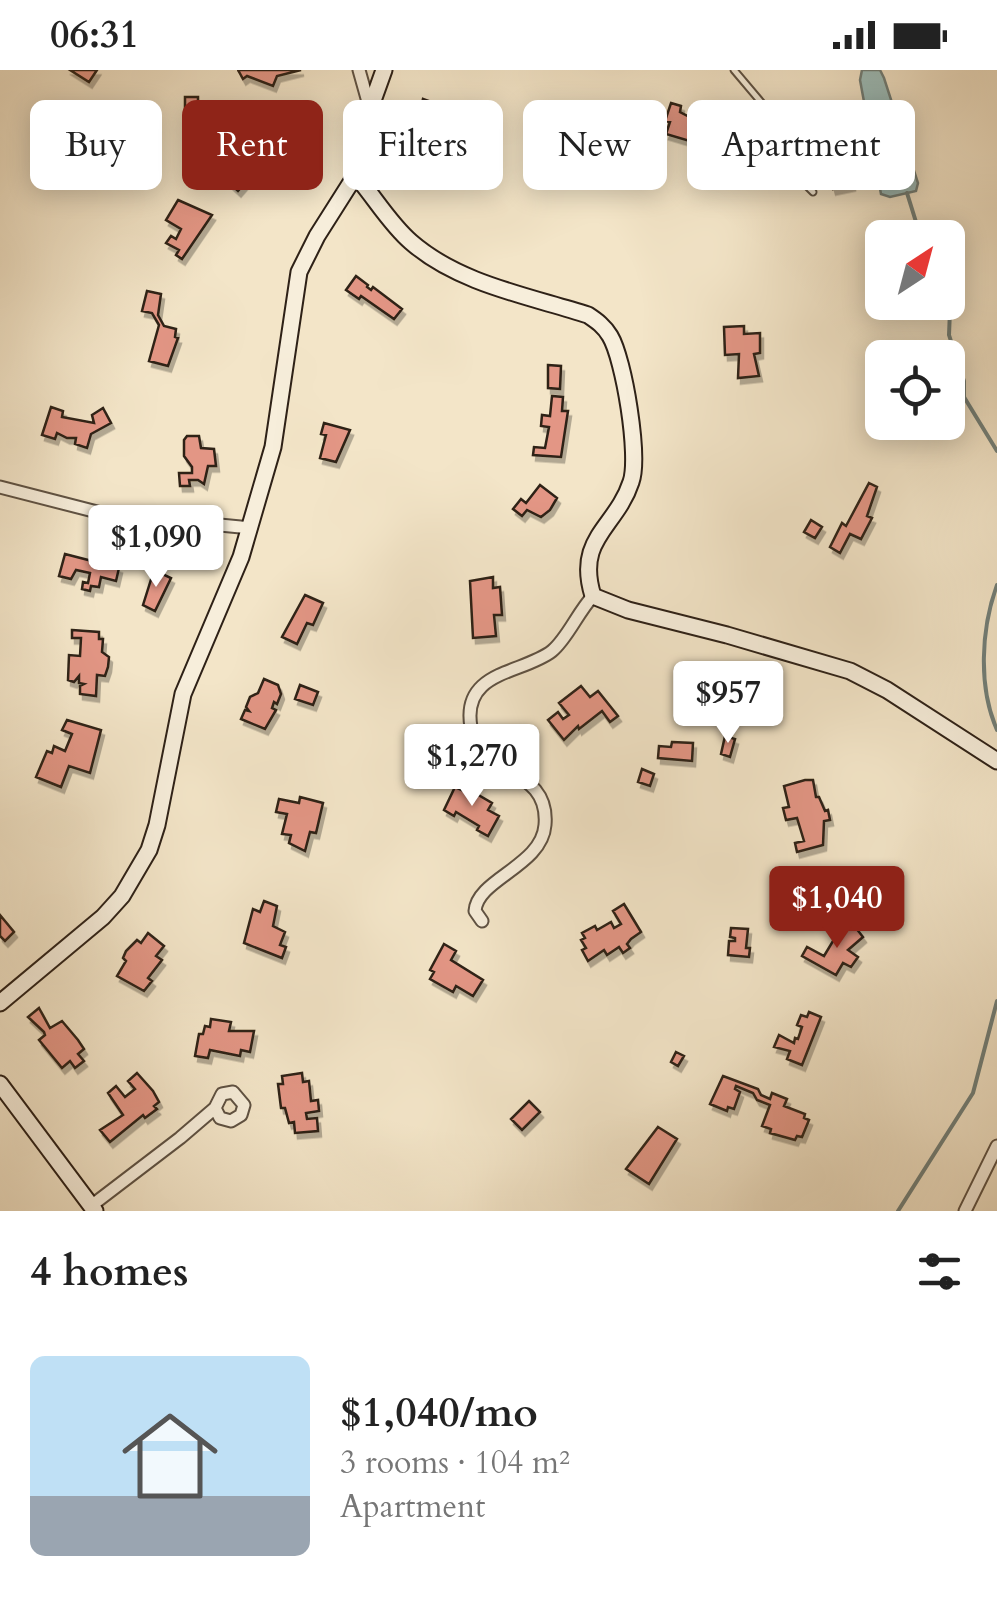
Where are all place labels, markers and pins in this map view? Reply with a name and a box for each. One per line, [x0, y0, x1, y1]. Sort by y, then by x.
pin: $1,090 [75, 505, 237, 590]
pin: $957 [669, 661, 787, 746]
pin: $1,270 [391, 724, 553, 809]
pin: $1,040 [756, 866, 918, 951]

